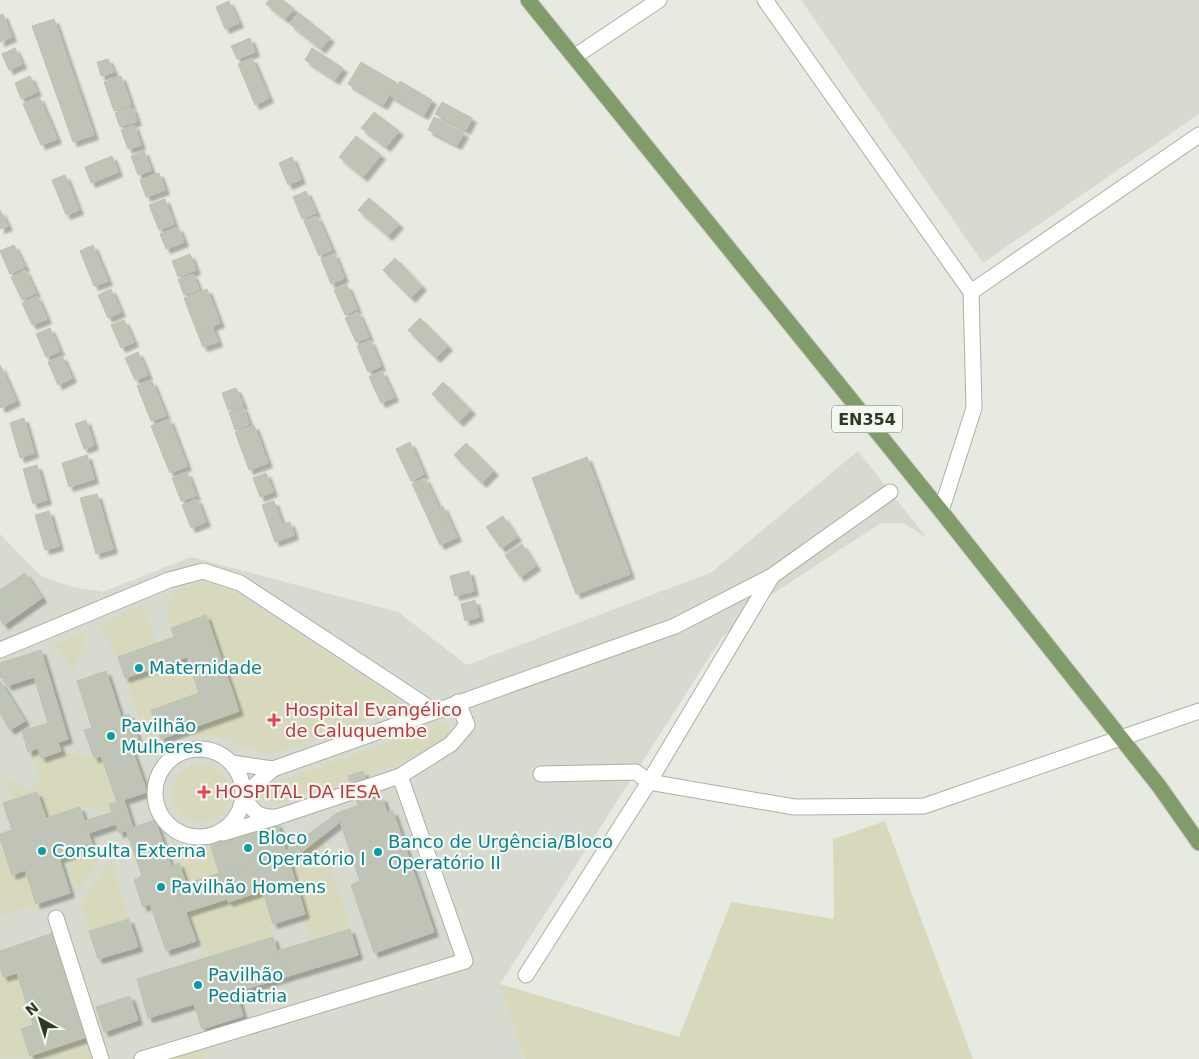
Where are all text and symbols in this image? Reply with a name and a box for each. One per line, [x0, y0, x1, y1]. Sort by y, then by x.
road number: EN354 [832, 406, 902, 432]
place label: Maternidade [149, 657, 262, 678]
marker: Maternidade [133, 662, 145, 674]
place label: Hospital Evangélico de Caluquembe [285, 699, 462, 741]
marker: Hospital Evangélico de Caluquembe [267, 713, 281, 727]
place label: Pavilhão Mulheres [121, 715, 203, 757]
marker: Pavilhão Mulheres [105, 730, 117, 742]
place label: HOSPITAL DA IESA [215, 781, 381, 802]
marker: HOSPITAL DA IESA [197, 785, 211, 799]
place label: Bloco Operatório I [258, 827, 366, 869]
place label: Banco de Urgência/Bloco Operatório II [388, 831, 613, 873]
place label: Consulta Externa [52, 840, 206, 861]
marker: Bloco Operatório I [242, 842, 254, 854]
marker: Consulta Externa [36, 845, 48, 857]
marker: Banco de Urgência/Bloco Operatório II [372, 846, 384, 858]
place label: Pavilhão Homens [171, 876, 326, 897]
marker: Pavilhão Homens [155, 881, 167, 893]
place label: Pavilhão Pediatria [208, 964, 287, 1006]
marker: Pavilhão Pediatria [192, 979, 204, 991]
north arrow [15, 994, 65, 1044]
text: N [22, 999, 41, 1019]

